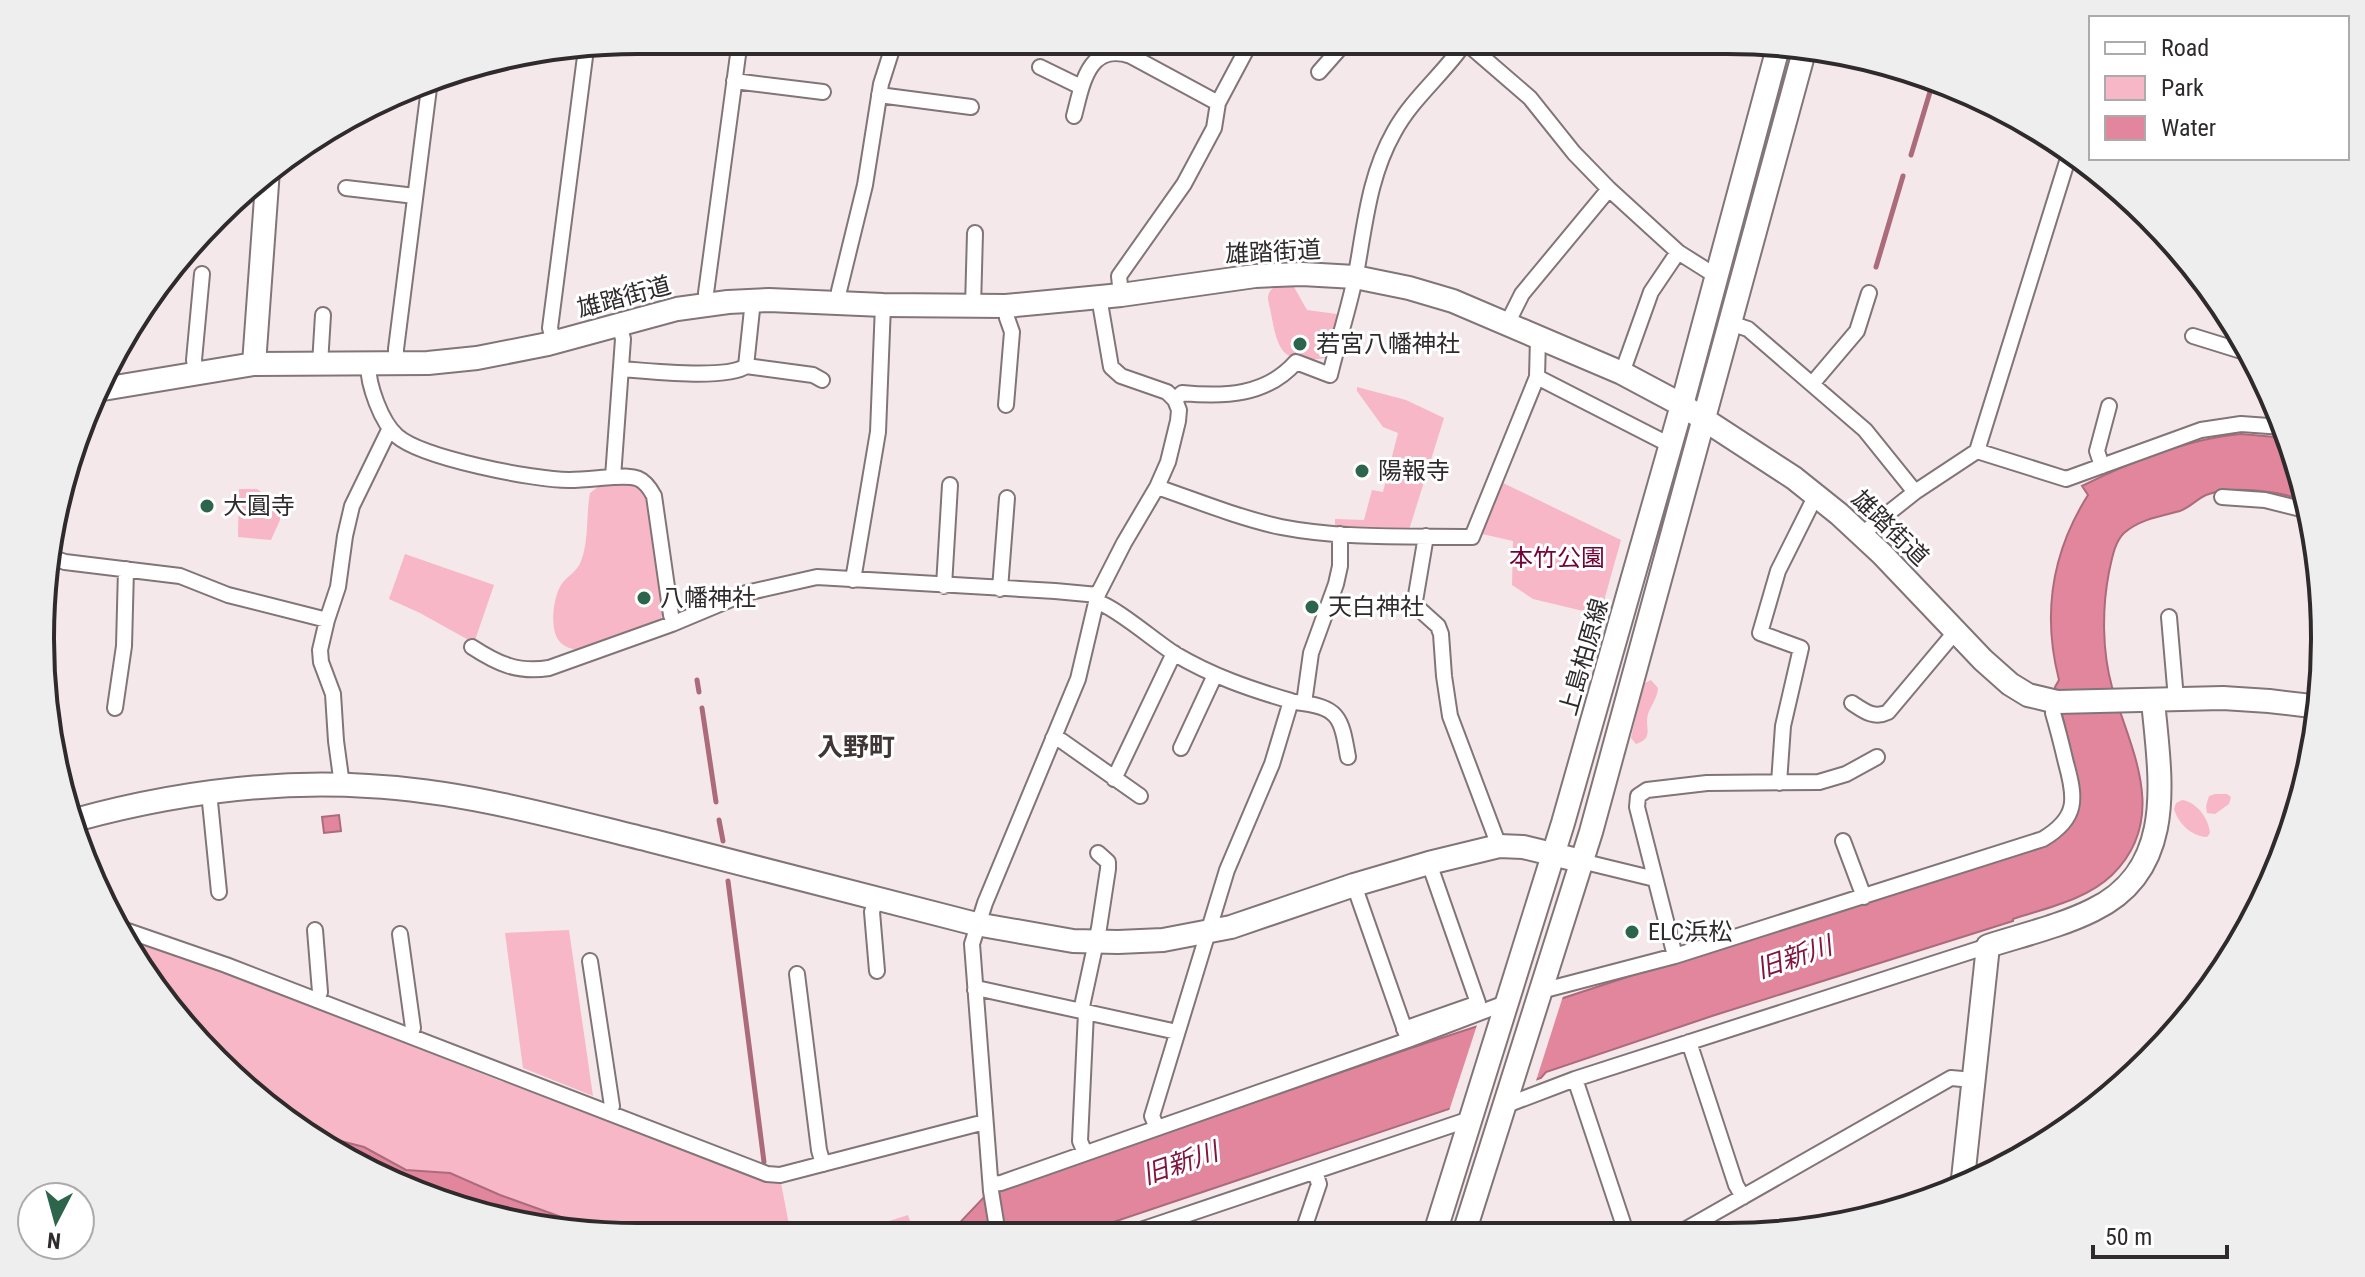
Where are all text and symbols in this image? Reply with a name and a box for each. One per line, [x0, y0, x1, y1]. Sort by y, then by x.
legend [2089, 16, 2349, 160]
text: Road [2161, 34, 2209, 62]
text: Park [2161, 74, 2204, 102]
text: Water [2161, 114, 2216, 142]
street label: 雄踏街道 [1224, 236, 1322, 268]
street label: 雄踏街道 [574, 271, 674, 323]
place label: 若宮八幡神社 [1316, 330, 1460, 358]
marker: 若宮八幡神社 [1291, 335, 1309, 353]
place label: 陽報寺 [1378, 457, 1450, 485]
marker: 陽報寺 [1353, 462, 1371, 480]
street label: 雄踏街道 [1846, 485, 1934, 571]
place label: 大圓寺 [223, 492, 295, 520]
marker: 大圓寺 [198, 497, 216, 515]
park label: 本竹公園 [1509, 544, 1605, 572]
place label: 八幡神社 [660, 584, 756, 612]
marker: 八幡神社 [635, 589, 653, 607]
place label: 天白神社 [1328, 593, 1424, 621]
street label: 上島柏原線 [1554, 595, 1614, 719]
marker: 天白神社 [1303, 598, 1321, 616]
district label: 入野町 [817, 732, 895, 762]
place label: ELC浜松 [1648, 918, 1732, 946]
marker: ELC浜松 [1623, 923, 1641, 941]
water label: 旧新川 [1752, 929, 1839, 984]
water label: 旧新川 [1138, 1135, 1225, 1190]
north arrow [16, 1181, 96, 1261]
scale bar [2093, 1209, 2227, 1259]
text: 50 m [2105, 1223, 2152, 1251]
text: N [46, 1227, 62, 1254]

